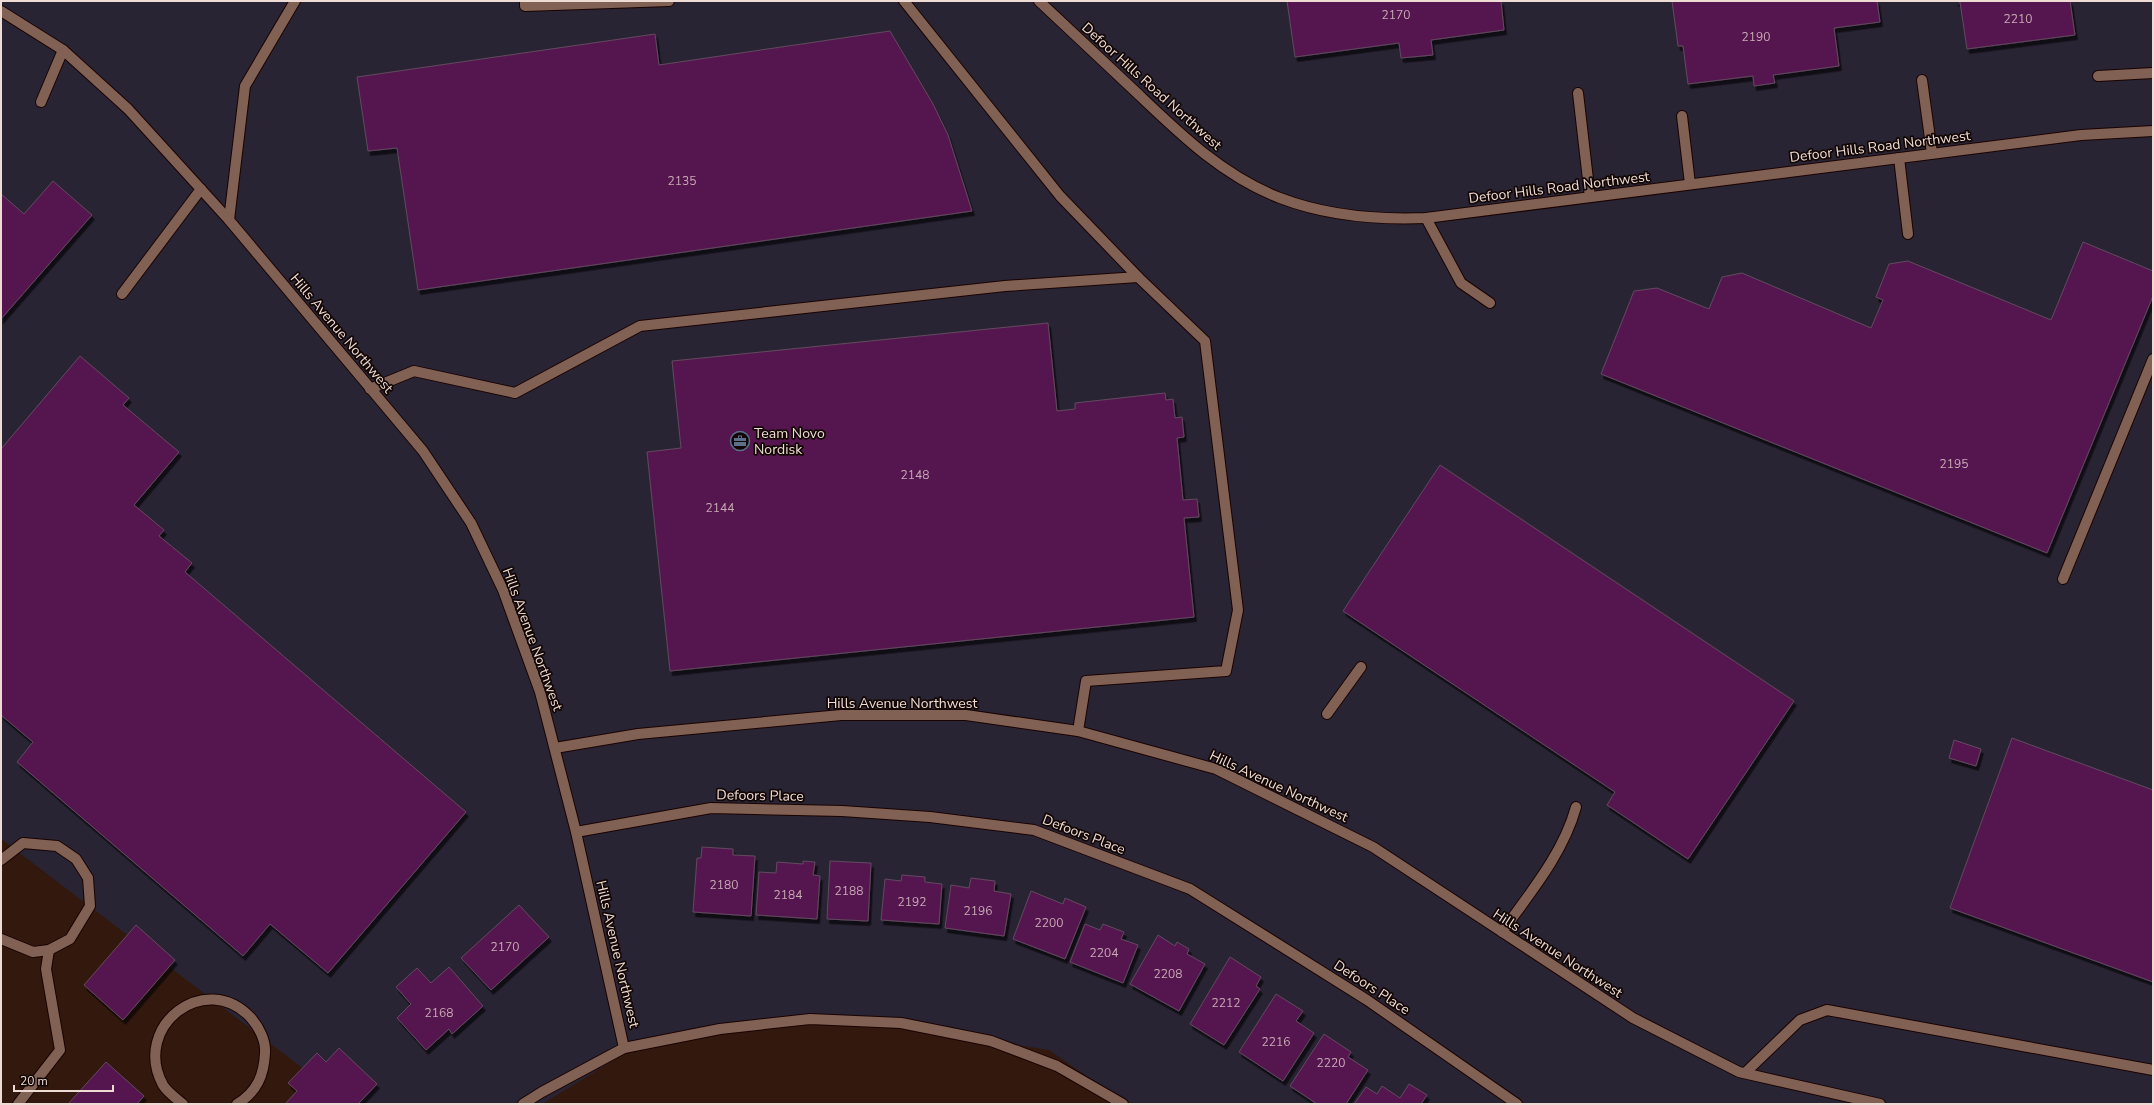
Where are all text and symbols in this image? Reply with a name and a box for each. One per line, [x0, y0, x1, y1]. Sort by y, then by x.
house number: 2170 [1382, 7, 1410, 23]
house number: 2210 [2004, 11, 2032, 27]
street label: Defoor Hills Road Northwest [1078, 18, 1226, 154]
house number: 2190 [1742, 29, 1770, 45]
street label: Defoor Hills Road Northwest [1789, 126, 1972, 167]
street label: Defoor Hills Road Northwest [1468, 167, 1651, 208]
house number: 2135 [668, 173, 696, 189]
street label: Hills Avenue Northwest [286, 269, 397, 397]
place label: Team Novo Nordisk [754, 424, 825, 459]
office icon: Team Novo Nordisk [729, 430, 751, 452]
house number: 2195 [1940, 456, 1968, 472]
house number: 2148 [901, 467, 929, 483]
house number: 2144 [706, 500, 734, 516]
street label: Hills Avenue Northwest [498, 565, 567, 713]
street label: Hills Avenue Northwest [827, 694, 977, 713]
street label: Hills Avenue Northwest [1206, 746, 1351, 827]
street label: Defoors Place [716, 785, 804, 806]
street label: Defoors Place [1040, 810, 1128, 859]
house number: 2180 [710, 877, 738, 893]
street label: Hills Avenue Northwest [591, 879, 644, 1030]
house number: 2188 [835, 883, 863, 899]
house number: 2184 [774, 887, 802, 903]
house number: 2192 [898, 894, 926, 910]
house number: 2196 [964, 903, 992, 919]
street label: Hills Avenue Northwest [1489, 904, 1626, 1002]
house number: 2200 [1035, 915, 1063, 931]
house number: 2170 [491, 939, 519, 955]
house number: 2204 [1090, 945, 1118, 961]
street label: Defoors Place [1330, 956, 1414, 1019]
house number: 2208 [1154, 966, 1182, 982]
house number: 2212 [1212, 995, 1240, 1011]
house number: 2168 [425, 1005, 453, 1021]
house number: 2216 [1262, 1034, 1290, 1050]
house number: 2220 [1317, 1055, 1345, 1071]
scale bar [14, 1067, 113, 1093]
text: 20 m [20, 1073, 48, 1089]

